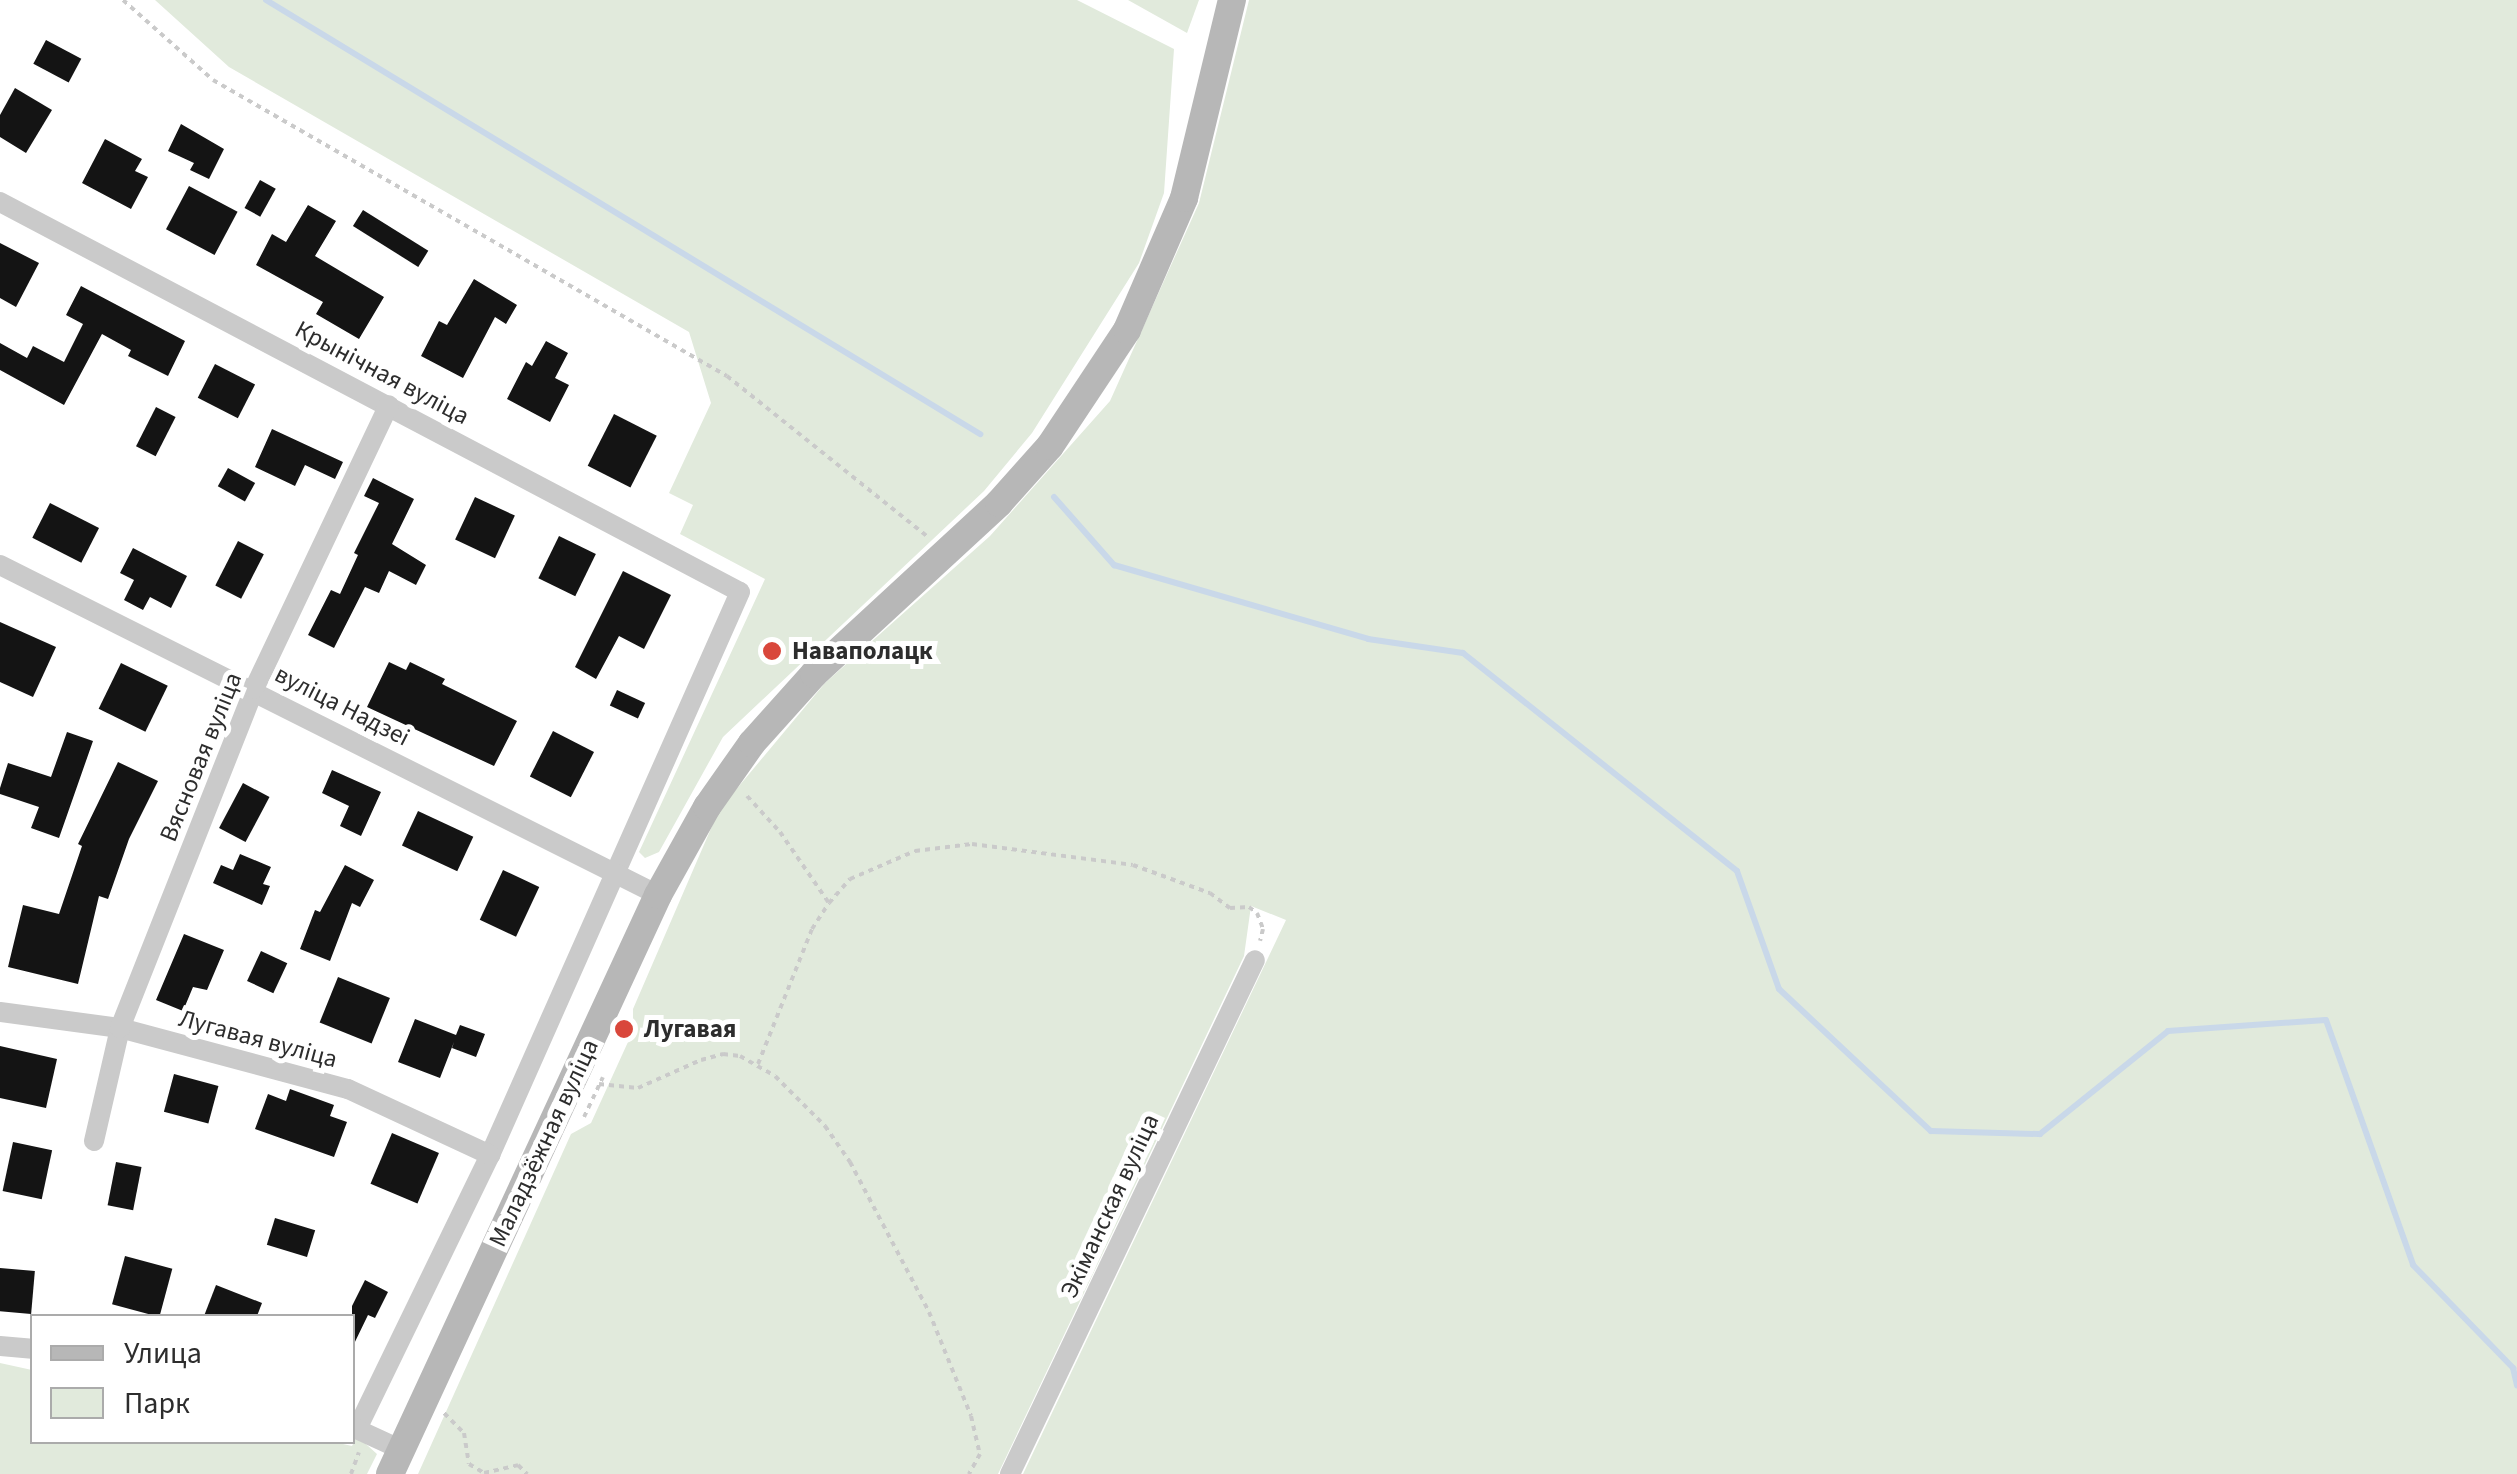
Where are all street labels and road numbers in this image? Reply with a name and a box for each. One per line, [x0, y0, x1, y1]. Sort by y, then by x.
street label: Крынічная вуліца [290, 314, 474, 432]
street label: вуліца Надзеі [270, 659, 414, 753]
street label: Вясновая вуліца [153, 668, 249, 846]
street label: Лугавая вуліца [175, 1003, 341, 1075]
street label: Маладзёжная вуліца [483, 1034, 605, 1252]
street label: Экіманская вуліца [1054, 1109, 1166, 1303]

